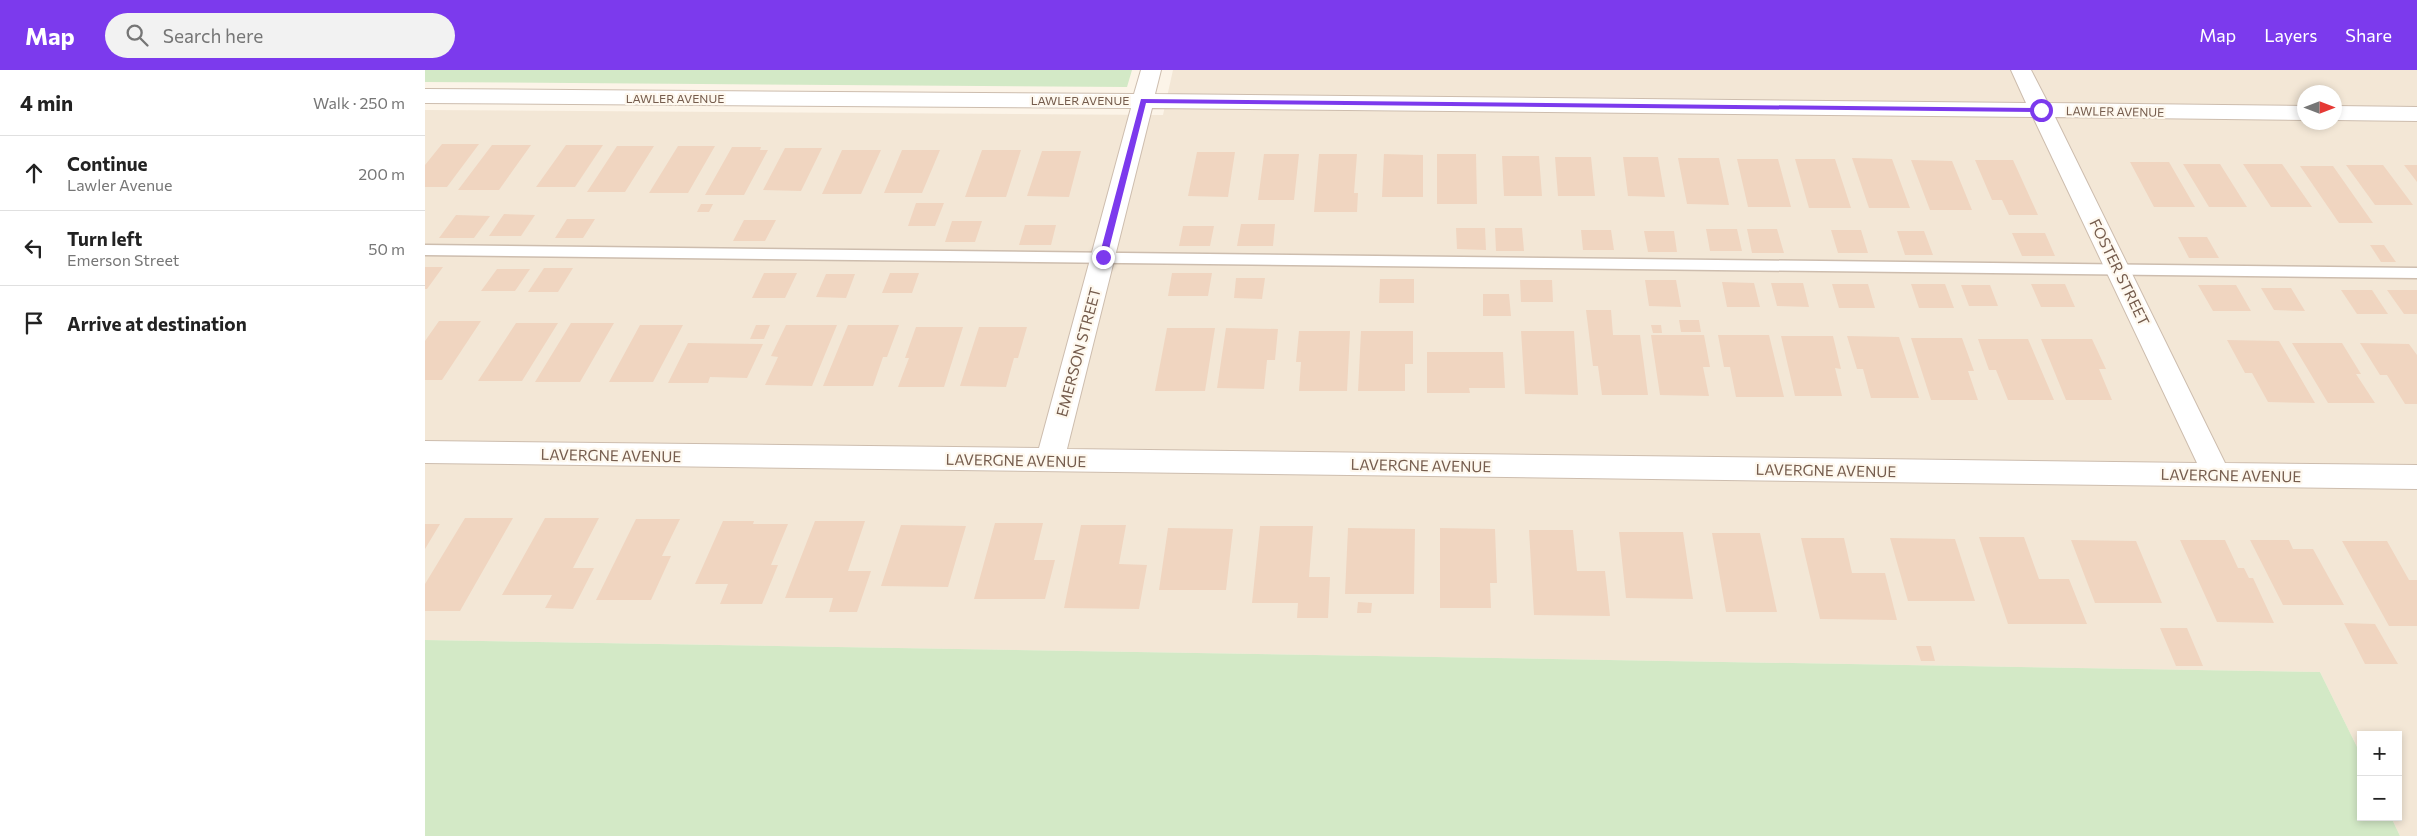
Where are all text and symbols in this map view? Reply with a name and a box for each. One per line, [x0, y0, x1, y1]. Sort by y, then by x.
search box [105, 13, 455, 58]
text: Map [25, 21, 75, 50]
icon: search [123, 21, 151, 49]
text: Search here [163, 24, 263, 47]
text: Map [2199, 24, 2236, 46]
text: Layers [2264, 24, 2317, 46]
text: Share [2345, 24, 2392, 46]
north arrow [2297, 85, 2342, 130]
text: 4 min [20, 90, 73, 115]
street label: LAWLER AVENUE [626, 91, 724, 105]
text: Walk · 250 m [313, 93, 405, 112]
street label: LAWLER AVENUE [1031, 93, 1129, 107]
route start [2030, 99, 2053, 122]
street label: LAWLER AVENUE [2066, 103, 2164, 119]
text: Continue [67, 152, 147, 175]
icon: ahead [20, 159, 48, 187]
text: 200 m [358, 164, 405, 183]
text: Lawler Avenue [67, 175, 172, 194]
street label: FOSTER STREET [2086, 216, 2154, 329]
text: Turn left [67, 227, 142, 250]
icon: left [20, 234, 48, 262]
text: 50 m [368, 239, 405, 258]
route end [1092, 246, 1115, 269]
text: Emerson Street [67, 250, 179, 269]
street label: EMERSON STREET [1052, 285, 1104, 419]
icon: arrive [20, 309, 48, 337]
text: Arrive at destination [67, 312, 247, 335]
street label: LAVERGNE AVENUE [541, 445, 682, 465]
street label: LAVERGNE AVENUE [946, 450, 1087, 470]
street label: LAVERGNE AVENUE [1351, 455, 1492, 475]
street label: LAVERGNE AVENUE [1756, 460, 1897, 480]
street label: LAVERGNE AVENUE [2161, 465, 2302, 485]
map controls [2357, 731, 2402, 821]
button: + [2357, 731, 2402, 776]
button: − [2357, 776, 2402, 821]

